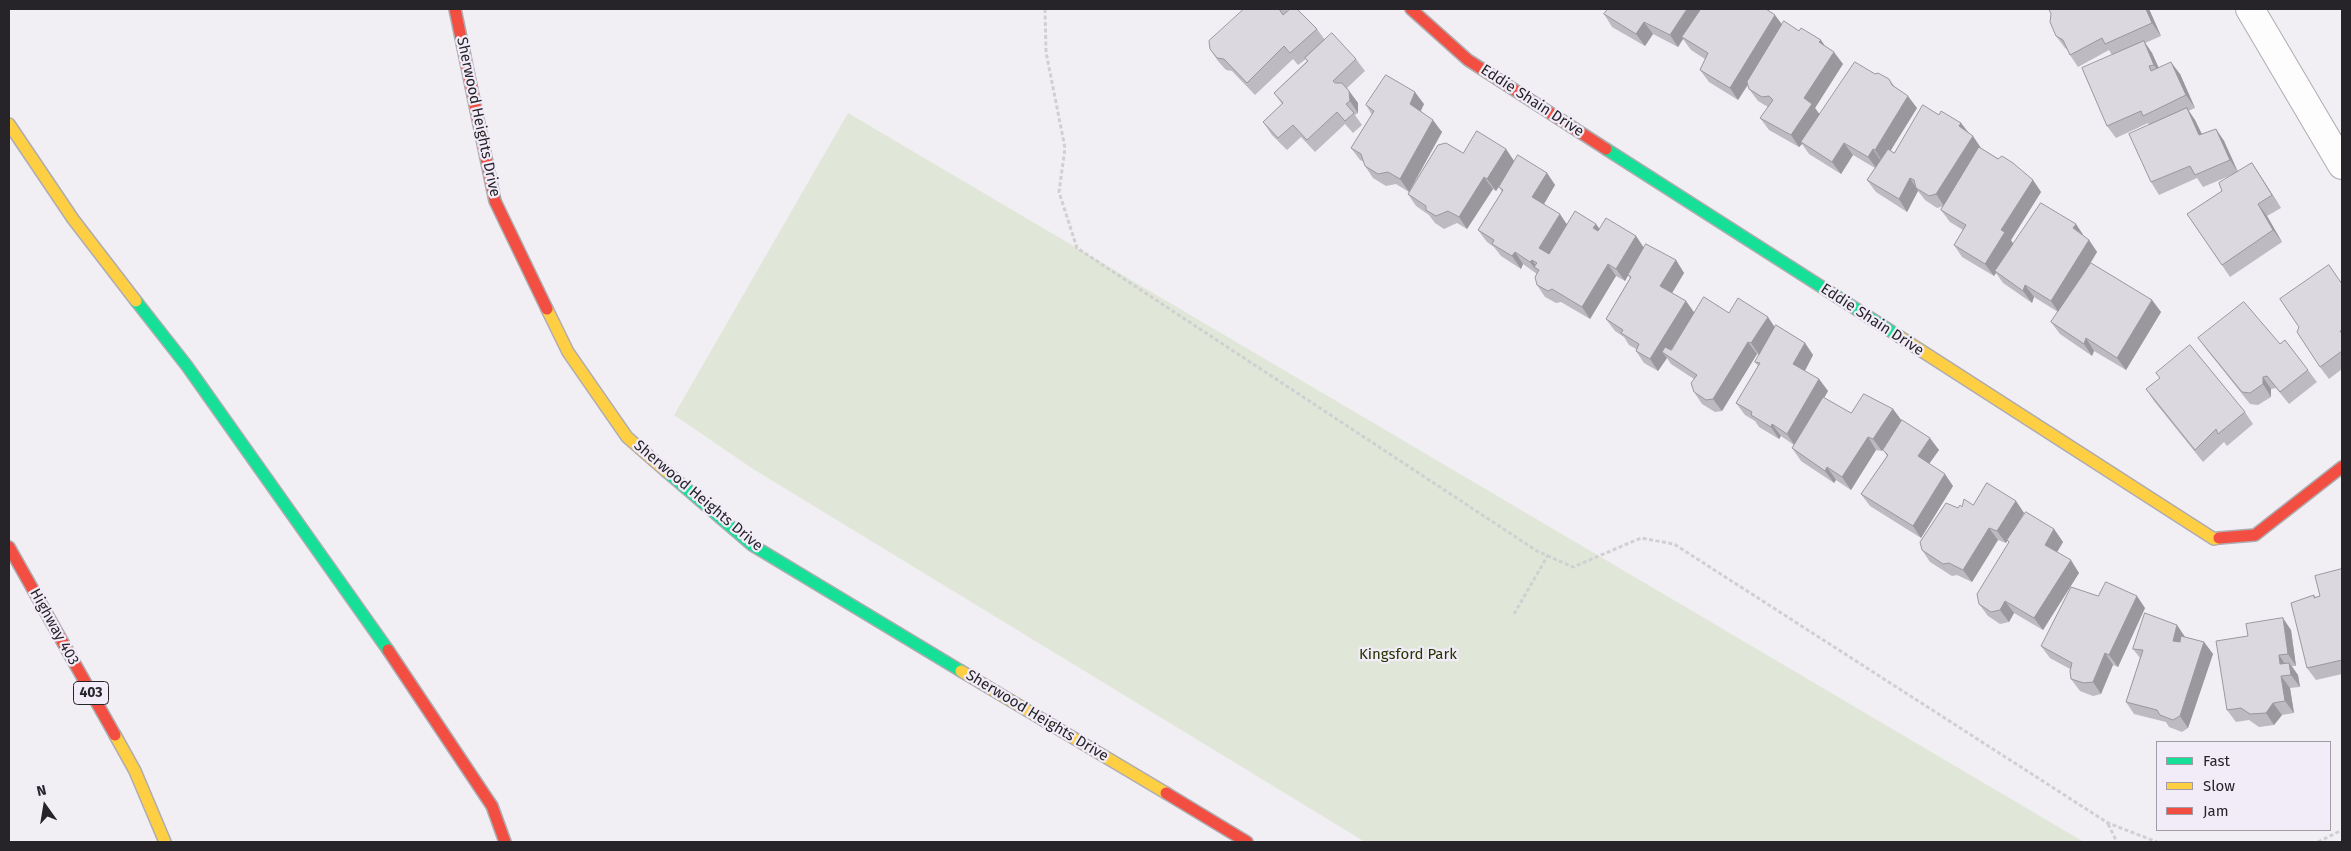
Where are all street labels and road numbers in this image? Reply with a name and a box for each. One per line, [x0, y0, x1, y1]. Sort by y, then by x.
street label: Sherwood Heights Drive [452, 35, 504, 199]
street label: Eddie Shain Drive [1477, 61, 1587, 141]
street label: Eddie Shain Drive [1817, 280, 1927, 360]
street label: Sherwood Heights Drive [630, 437, 766, 555]
street label: Highway 403 [26, 586, 82, 668]
street label: Sherwood Heights Drive [963, 666, 1111, 766]
road number: 403 [74, 681, 108, 704]

